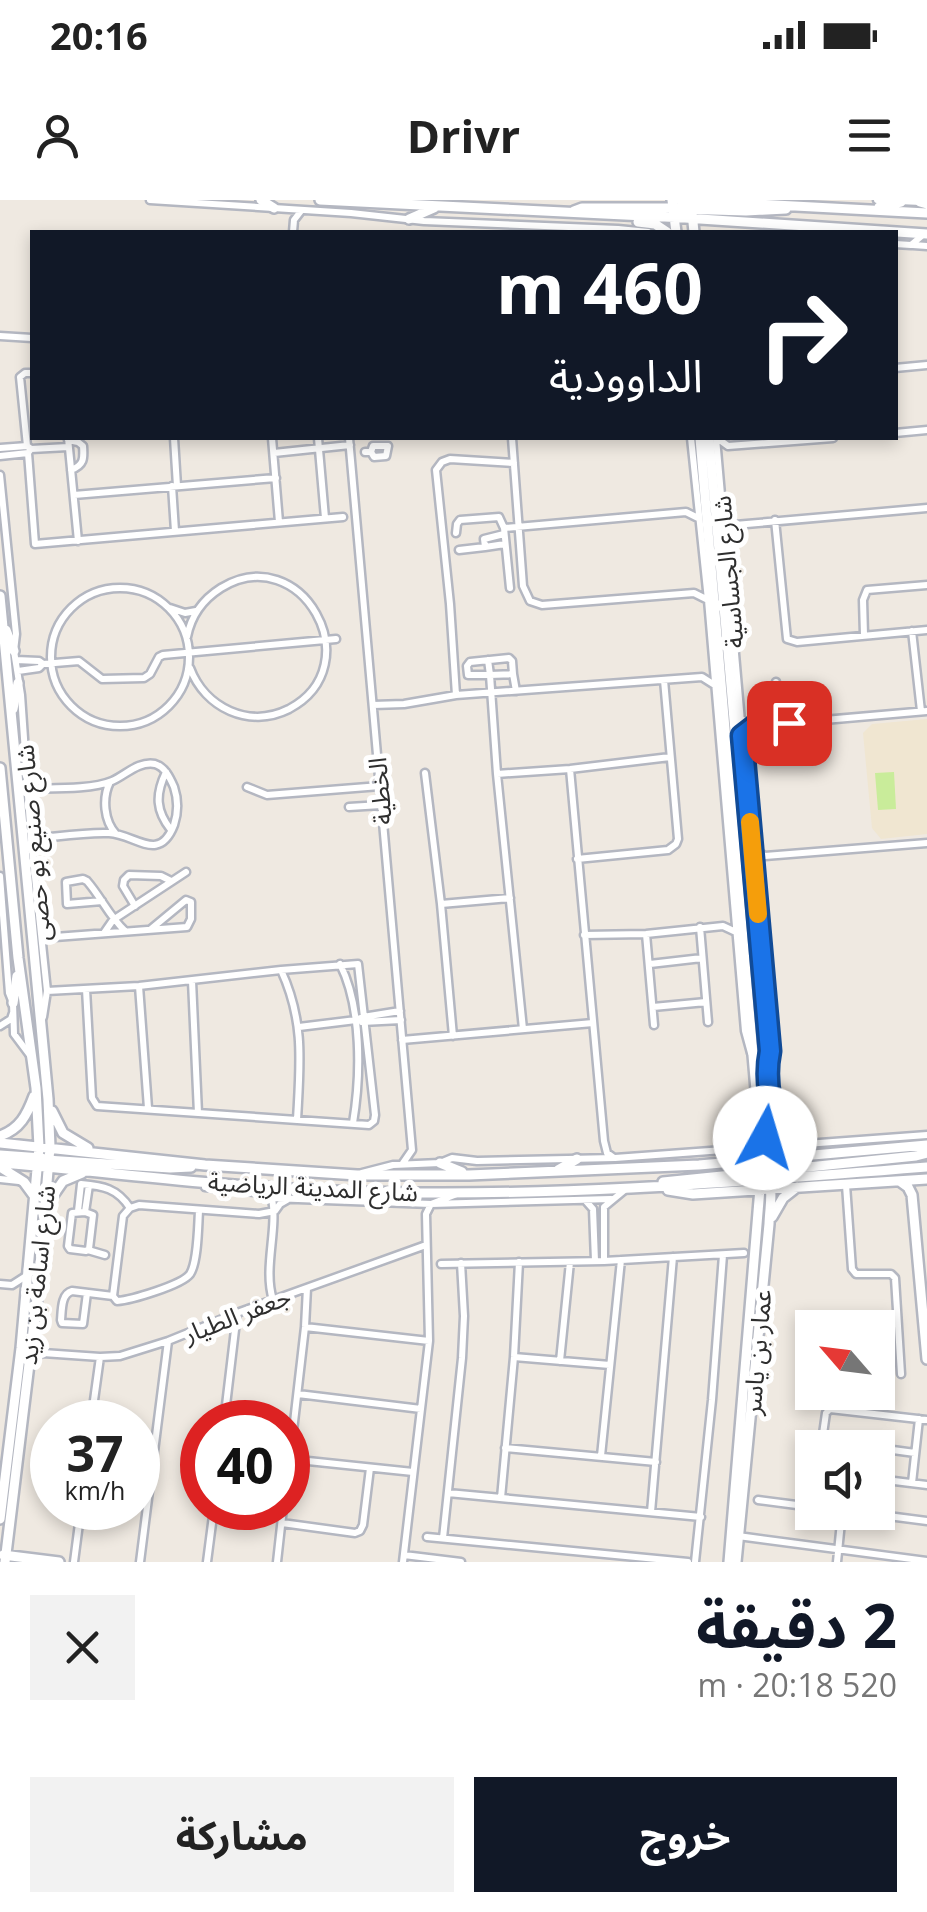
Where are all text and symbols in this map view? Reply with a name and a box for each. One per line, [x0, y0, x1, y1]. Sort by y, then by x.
text: 20:16 [50, 9, 148, 61]
text: Drivr [407, 105, 520, 166]
icon: person [30, 108, 85, 163]
icon: menu [842, 108, 897, 163]
text: 460 m [496, 239, 703, 335]
icon: right [738, 270, 868, 400]
text: الداوودية [549, 344, 703, 405]
street label: شارع الجساسية [703, 494, 754, 650]
pin [747, 681, 832, 766]
icon: arrive [762, 696, 817, 751]
street label: شارع صنيع بو حصى [6, 743, 61, 943]
street label: الخطية [359, 756, 399, 826]
position arrow [713, 1086, 817, 1190]
street label: شارع المدينة الرياضية [207, 1164, 419, 1211]
street label: شارع اسامة بن زيد [10, 1183, 65, 1367]
street label: جعفر الطيار [177, 1278, 295, 1350]
street label: عمار بن ياسر [734, 1288, 778, 1417]
north arrow [795, 1310, 895, 1410]
map controls [795, 1310, 895, 1530]
speed limit sign: 40 [180, 1400, 310, 1530]
text: 37 [66, 1419, 124, 1487]
button: sound [795, 1430, 895, 1530]
text: km/h [65, 1473, 125, 1507]
text: 2 دقيقة [696, 1584, 897, 1666]
button: close [30, 1595, 135, 1700]
text: 520 m · 20:18 [698, 1663, 897, 1706]
button: مشاركة [30, 1777, 454, 1892]
button: خروج [474, 1777, 897, 1892]

